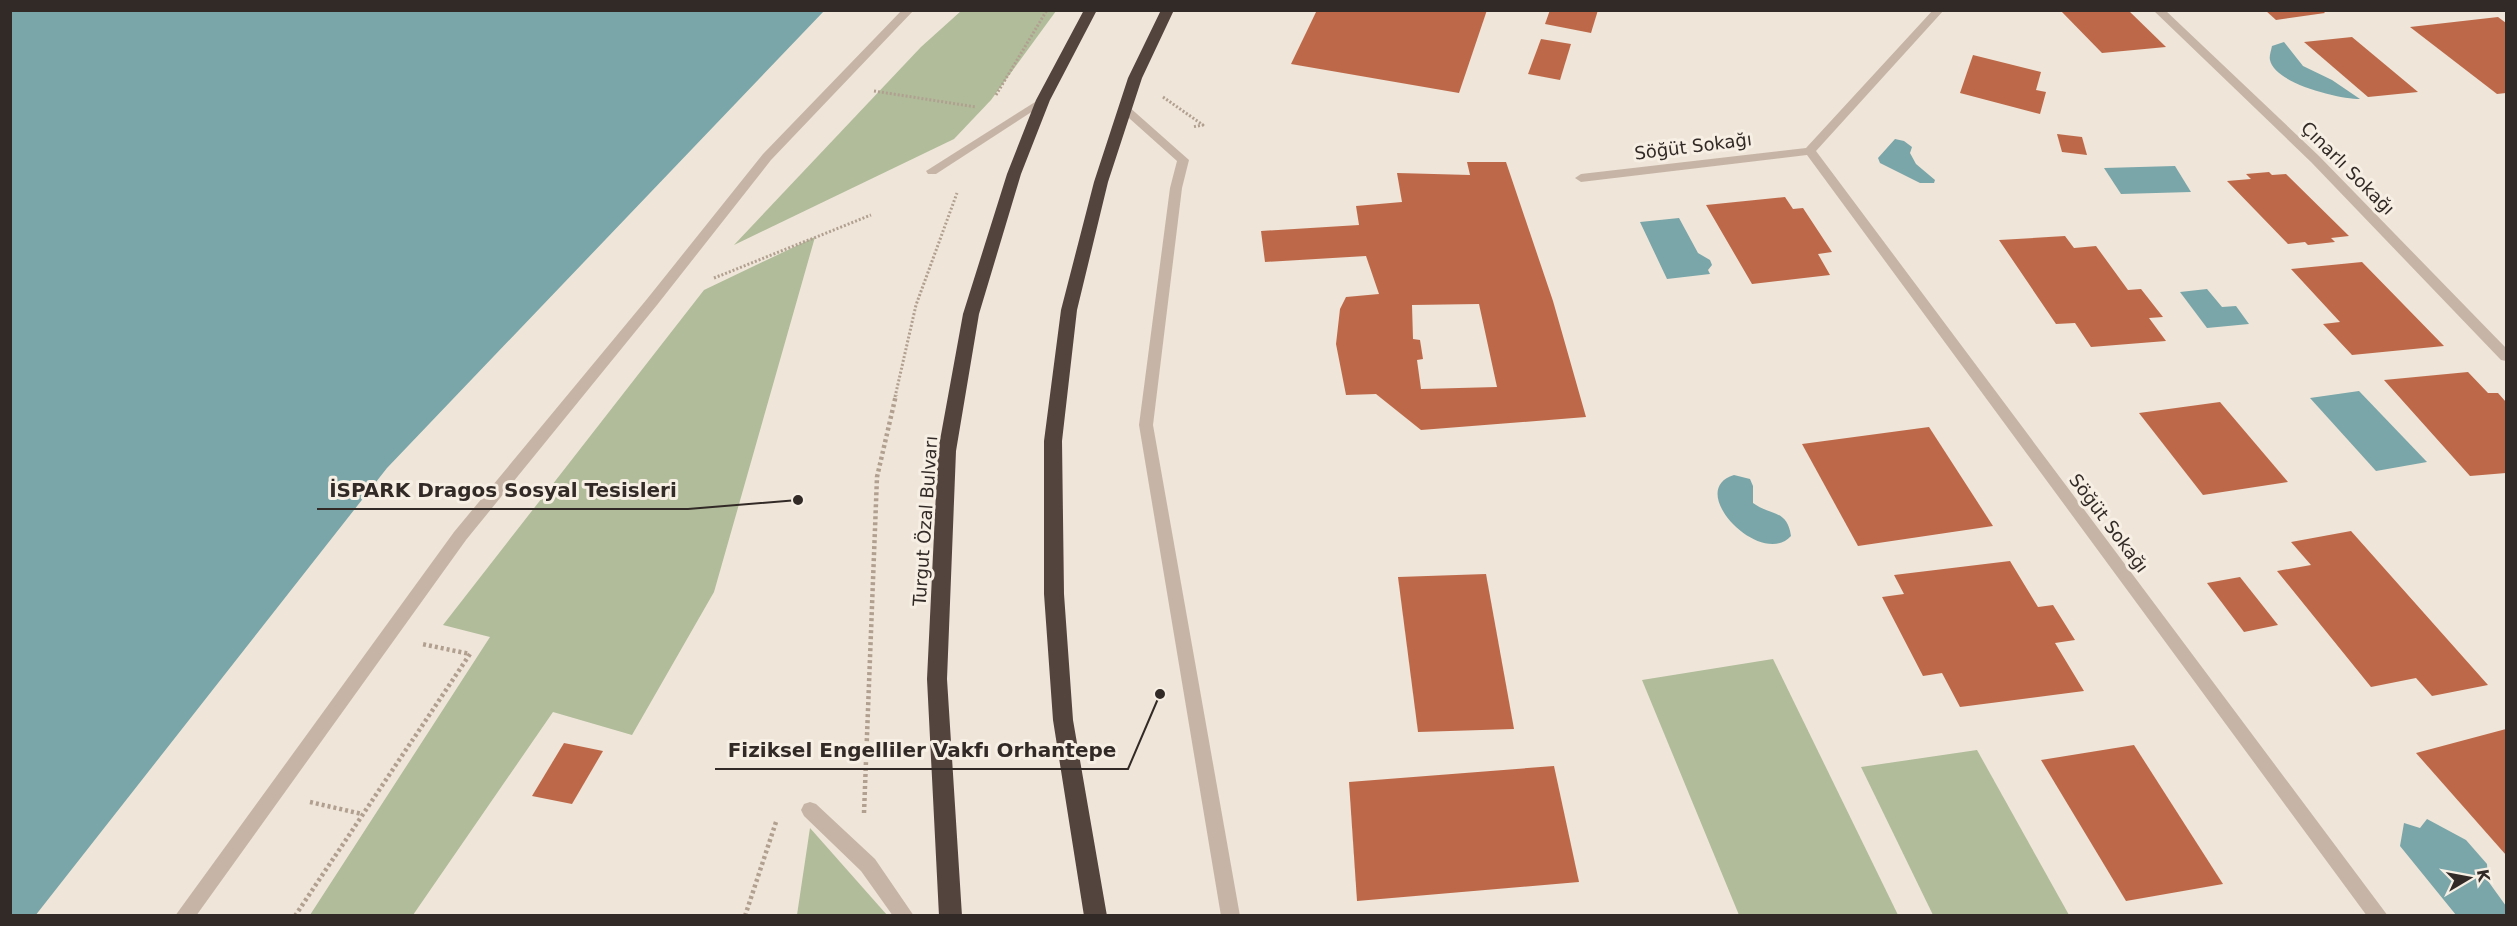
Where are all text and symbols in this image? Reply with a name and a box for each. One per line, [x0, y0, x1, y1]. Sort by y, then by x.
street label: Çınarlı Sokağı [2297, 117, 2399, 219]
street label: Söğüt Sokağı [1633, 128, 1753, 164]
street label: Turgut Özal Bulvarı [909, 435, 941, 608]
street label: Söğüt Sokağı [2065, 470, 2153, 576]
callout: İSPARK Dragos Sosyal Tesisleri [317, 471, 688, 509]
text: İSPARK Dragos Sosyal Tesisleri [329, 478, 677, 502]
callout: Fiziksel Engelliler Vakfı Orhantepe [715, 731, 1128, 769]
text: Fiziksel Engelliler Vakfı Orhantepe [728, 738, 1116, 762]
north arrow [2439, 848, 2499, 908]
text: K [2473, 868, 2494, 884]

